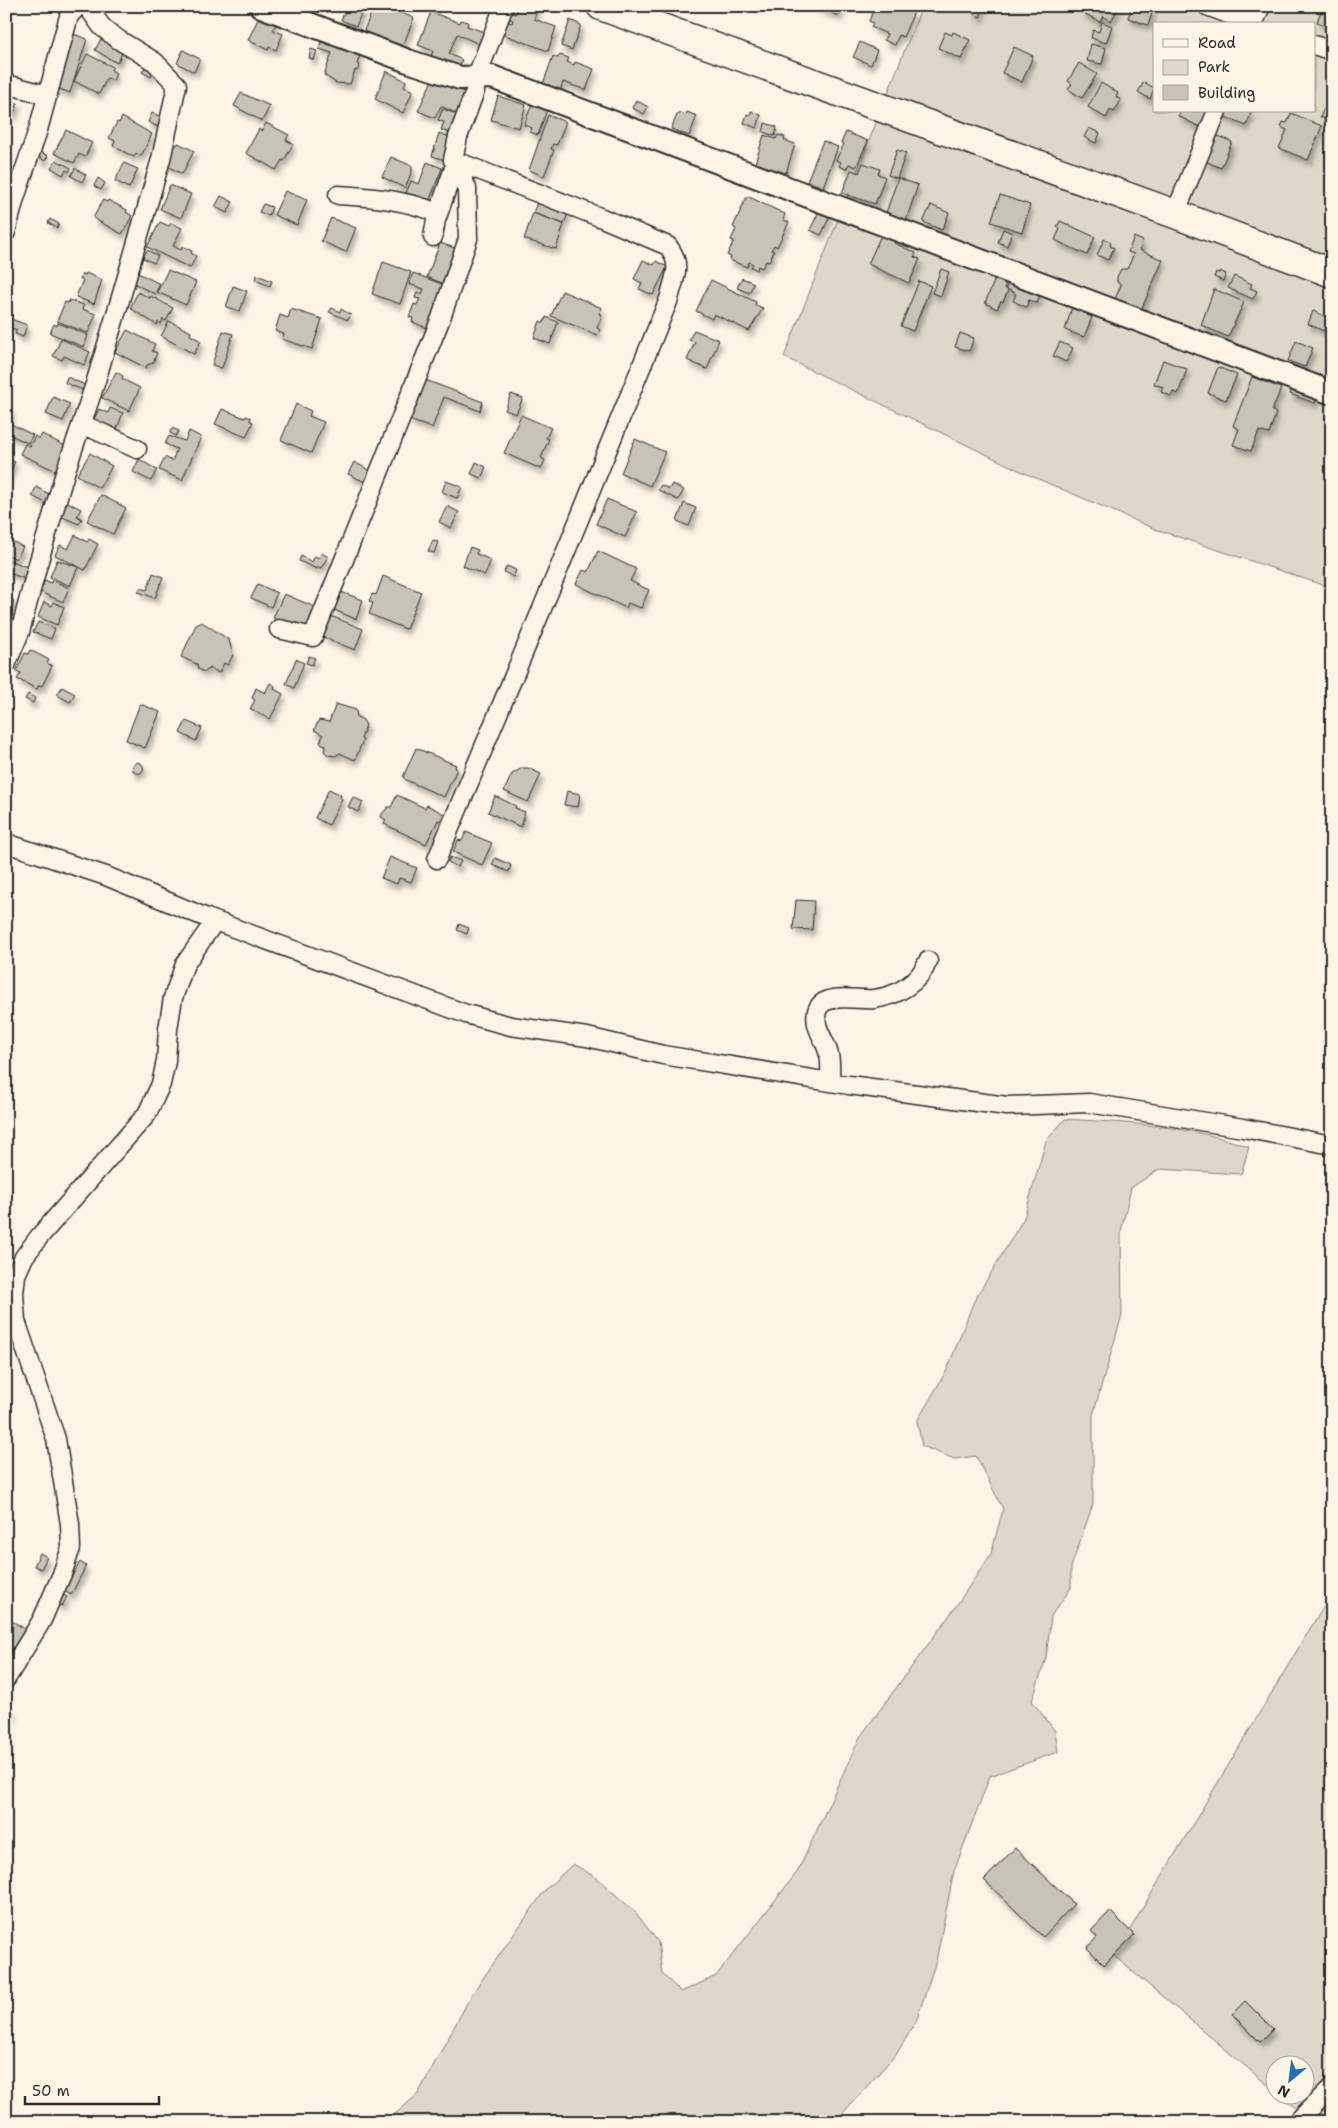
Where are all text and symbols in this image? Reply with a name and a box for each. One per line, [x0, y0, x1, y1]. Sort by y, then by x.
legend [1153, 22, 1316, 112]
text: Road [1198, 33, 1236, 53]
text: Park [1198, 57, 1230, 77]
text: Building [1198, 83, 1255, 103]
north arrow [1266, 2056, 1316, 2106]
scale bar [25, 2073, 159, 2105]
text: 50 m [32, 2081, 70, 2101]
text: N [1274, 2081, 1293, 2102]

